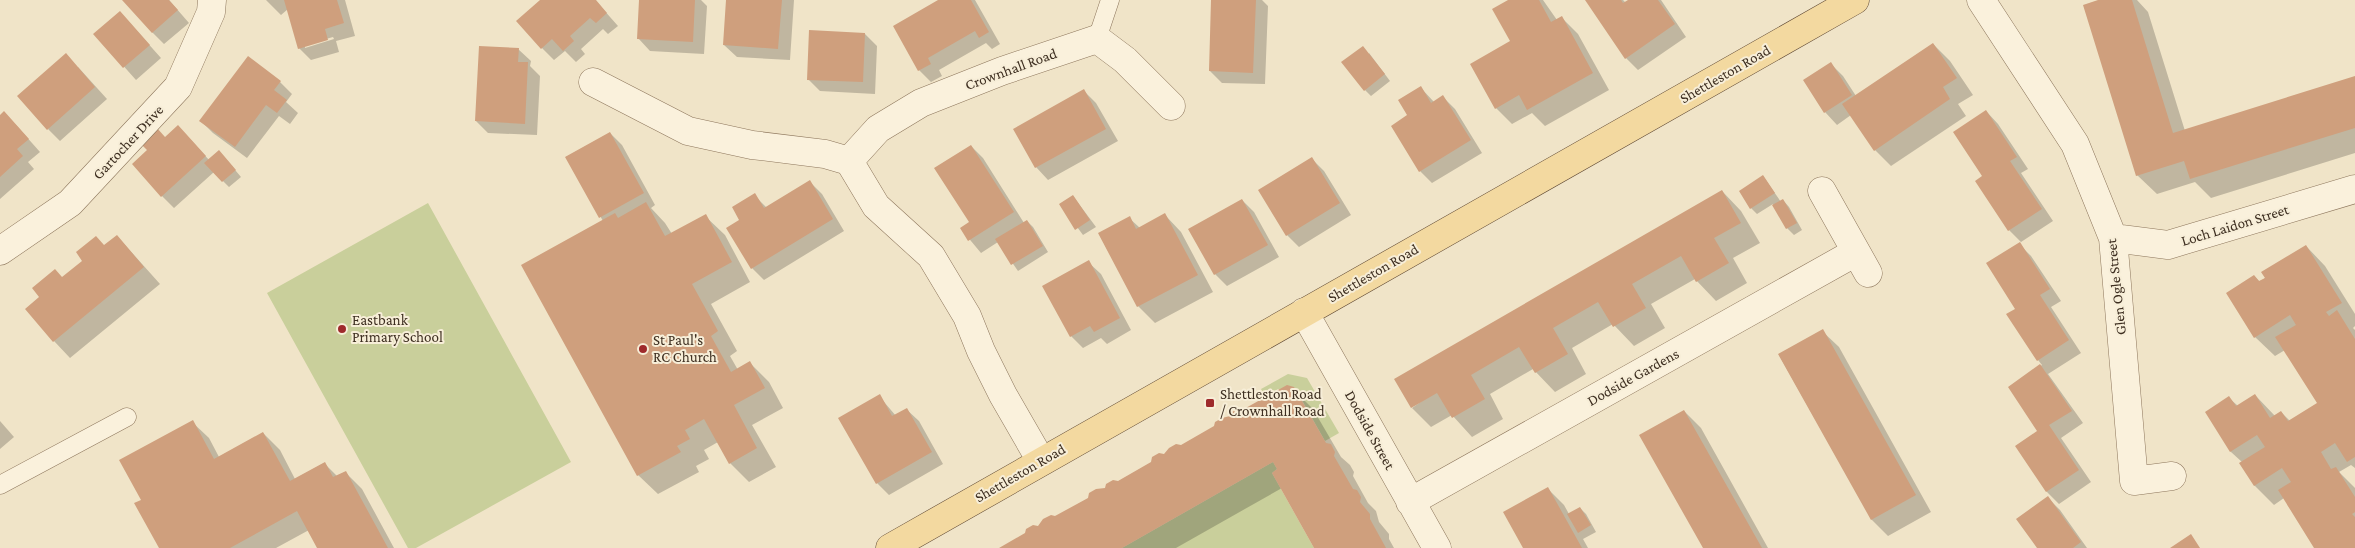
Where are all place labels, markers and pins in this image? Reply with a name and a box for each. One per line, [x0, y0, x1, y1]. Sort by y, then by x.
place label: Eastbank Primary School [352, 312, 443, 346]
marker: Eastbank Primary School [336, 323, 348, 335]
place label: St Paul's RC Church [653, 332, 717, 365]
marker: St Paul's RC Church [637, 343, 649, 355]
place label: Shettleston Road / Crownhall Road [1220, 386, 1325, 419]
marker: Shettleston Road / Crownhall Road [1204, 397, 1216, 409]

